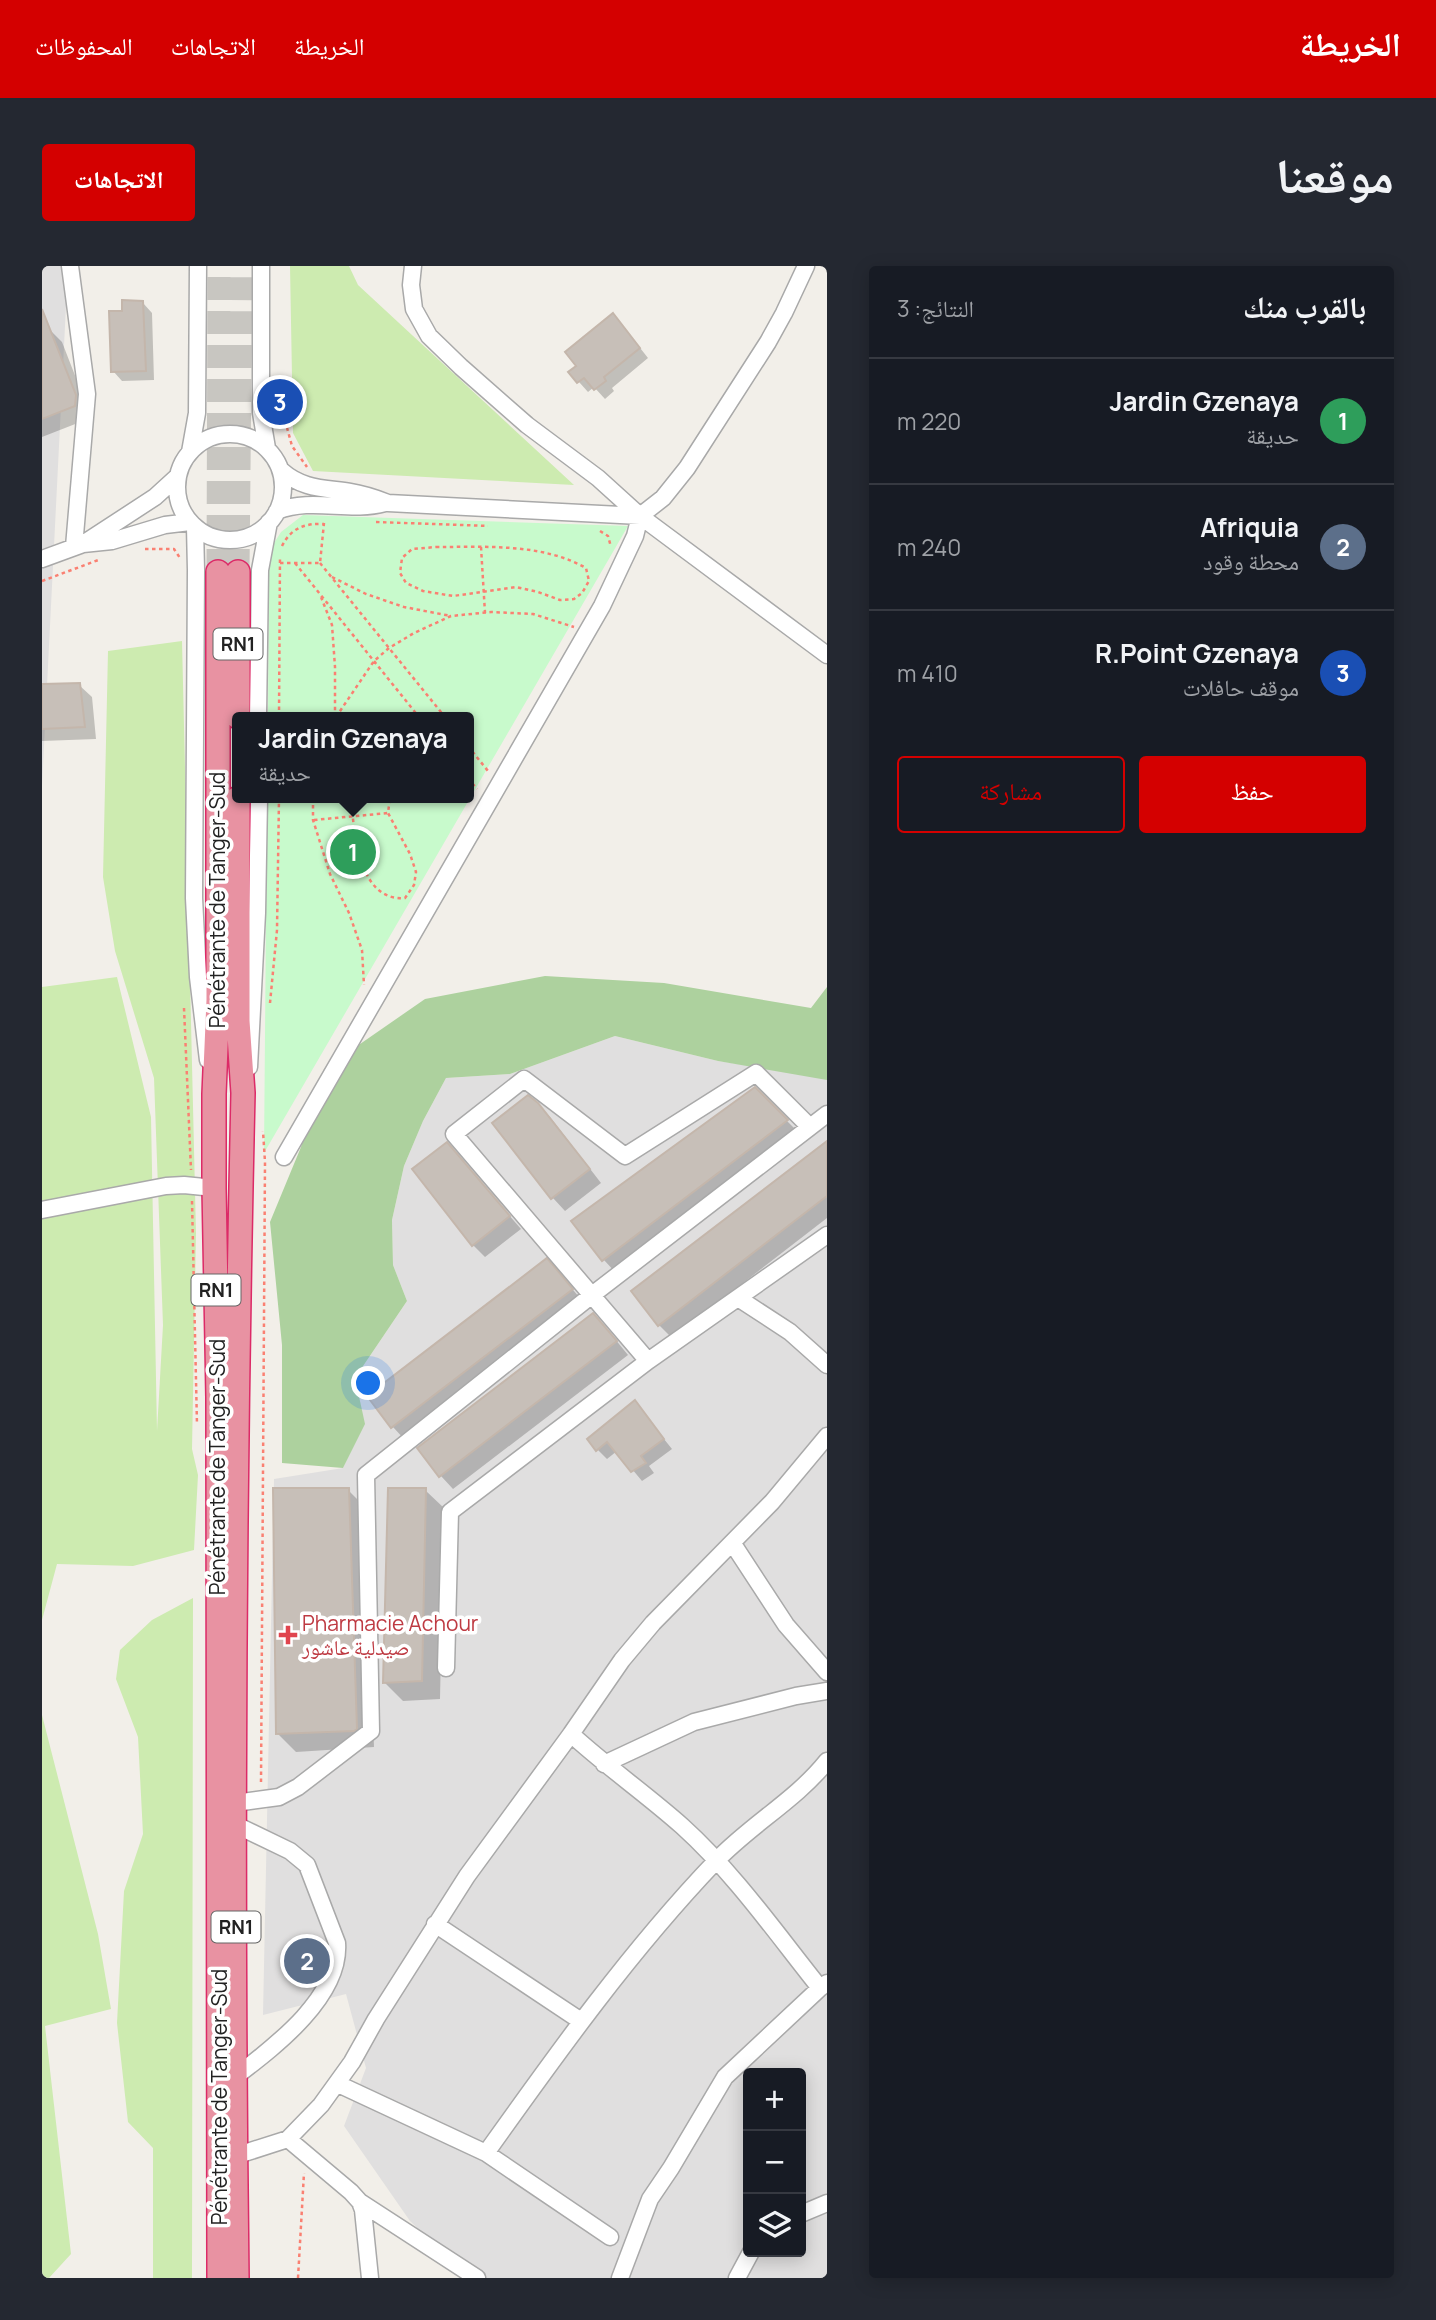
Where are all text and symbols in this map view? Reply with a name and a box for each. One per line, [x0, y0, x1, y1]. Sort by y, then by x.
text: الخريطة [1300, 21, 1401, 66]
text: المحفوظات [35, 29, 133, 62]
text: الاتجاهات [171, 29, 256, 62]
text: الخريطة [294, 29, 365, 62]
text: موقعنا [1276, 141, 1394, 208]
button: الاتجاهات [42, 144, 195, 221]
text: بالقرب منك [1243, 286, 1366, 327]
text: النتائج: 3 [897, 292, 974, 324]
pin: 3 [257, 376, 303, 428]
text: Jardin Gzenaya [1110, 383, 1299, 419]
text: 220 m [897, 405, 961, 437]
text: 1 [1338, 405, 1348, 437]
text: حديقة [1246, 419, 1299, 451]
text: Afriquia [1200, 509, 1299, 545]
text: 240 m [897, 531, 961, 563]
text: 2 [1336, 531, 1350, 563]
text: محطة وقود [1203, 545, 1299, 577]
road number: RN1 [214, 628, 262, 660]
text: R.Point Gzenaya [1095, 635, 1299, 671]
text: 410 m [897, 657, 958, 689]
text: 3 [1336, 657, 1350, 689]
text: موقف حافلات [1183, 671, 1299, 703]
popup [232, 712, 474, 803]
text: Jardin Gzenaya [258, 720, 448, 756]
text: حديقة [258, 756, 311, 788]
button: مشاركة [897, 756, 1125, 833]
button: حفظ [1139, 756, 1366, 833]
street label: Pénétrante de Tanger-Sud [203, 772, 231, 1028]
pin: 1 [330, 826, 376, 878]
road number: RN1 [192, 1274, 240, 1306]
street label: Pénétrante de Tanger-Sud [203, 1339, 231, 1595]
your location [351, 1366, 385, 1400]
place label: Pharmacie Achour صيدلية عاشور [301, 1609, 479, 1661]
marker: Pharmacie Achour صيدلية عاشور [280, 1627, 296, 1643]
road number: RN1 [212, 1912, 260, 1942]
pin: 2 [284, 1935, 330, 1987]
street label: Pénétrante de Tanger-Sud [205, 1969, 233, 2225]
map controls [743, 2068, 806, 2257]
button: + [743, 2068, 806, 2131]
button: − [743, 2131, 806, 2194]
button: layers [743, 2194, 806, 2257]

